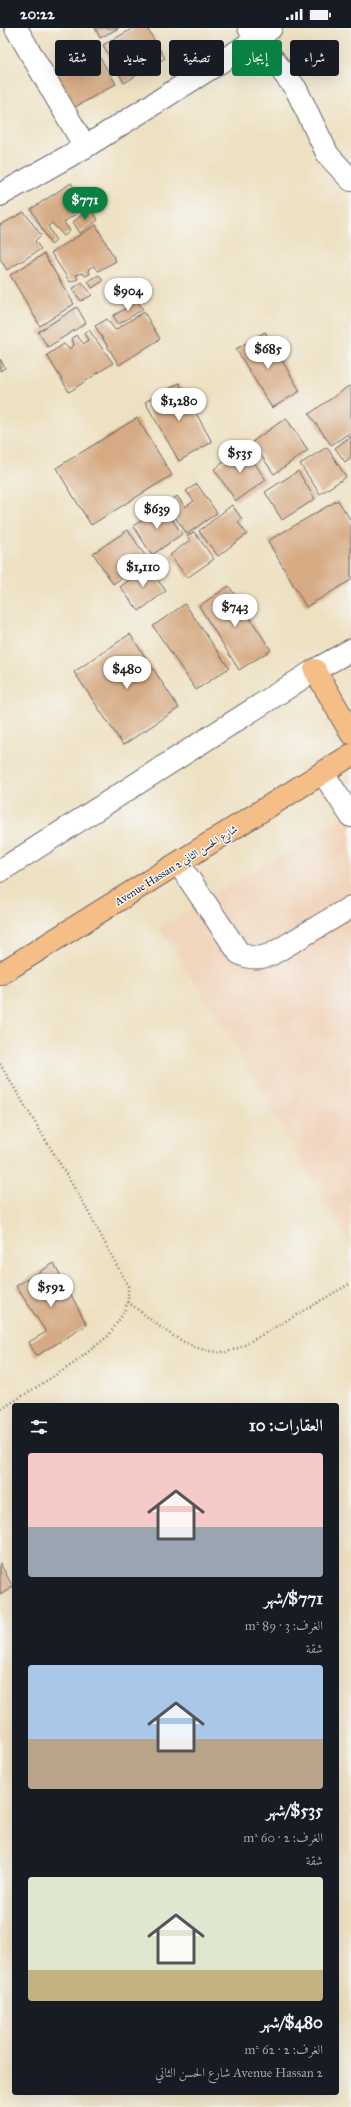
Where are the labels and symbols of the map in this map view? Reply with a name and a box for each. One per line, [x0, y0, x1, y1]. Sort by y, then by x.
pin: $771 [61, 187, 109, 221]
pin: $904 [104, 278, 152, 312]
pin: $685 [244, 336, 292, 370]
pin: $1,280 [146, 388, 212, 422]
pin: $535 [216, 440, 264, 474]
pin: $639 [133, 496, 181, 530]
pin: $1,110 [110, 554, 176, 588]
pin: $743 [211, 594, 259, 628]
pin: $480 [103, 656, 151, 690]
street label: Avenue Hassan 2 شارع الحسن الثاني [112, 822, 242, 912]
pin: $592 [27, 1274, 75, 1308]

